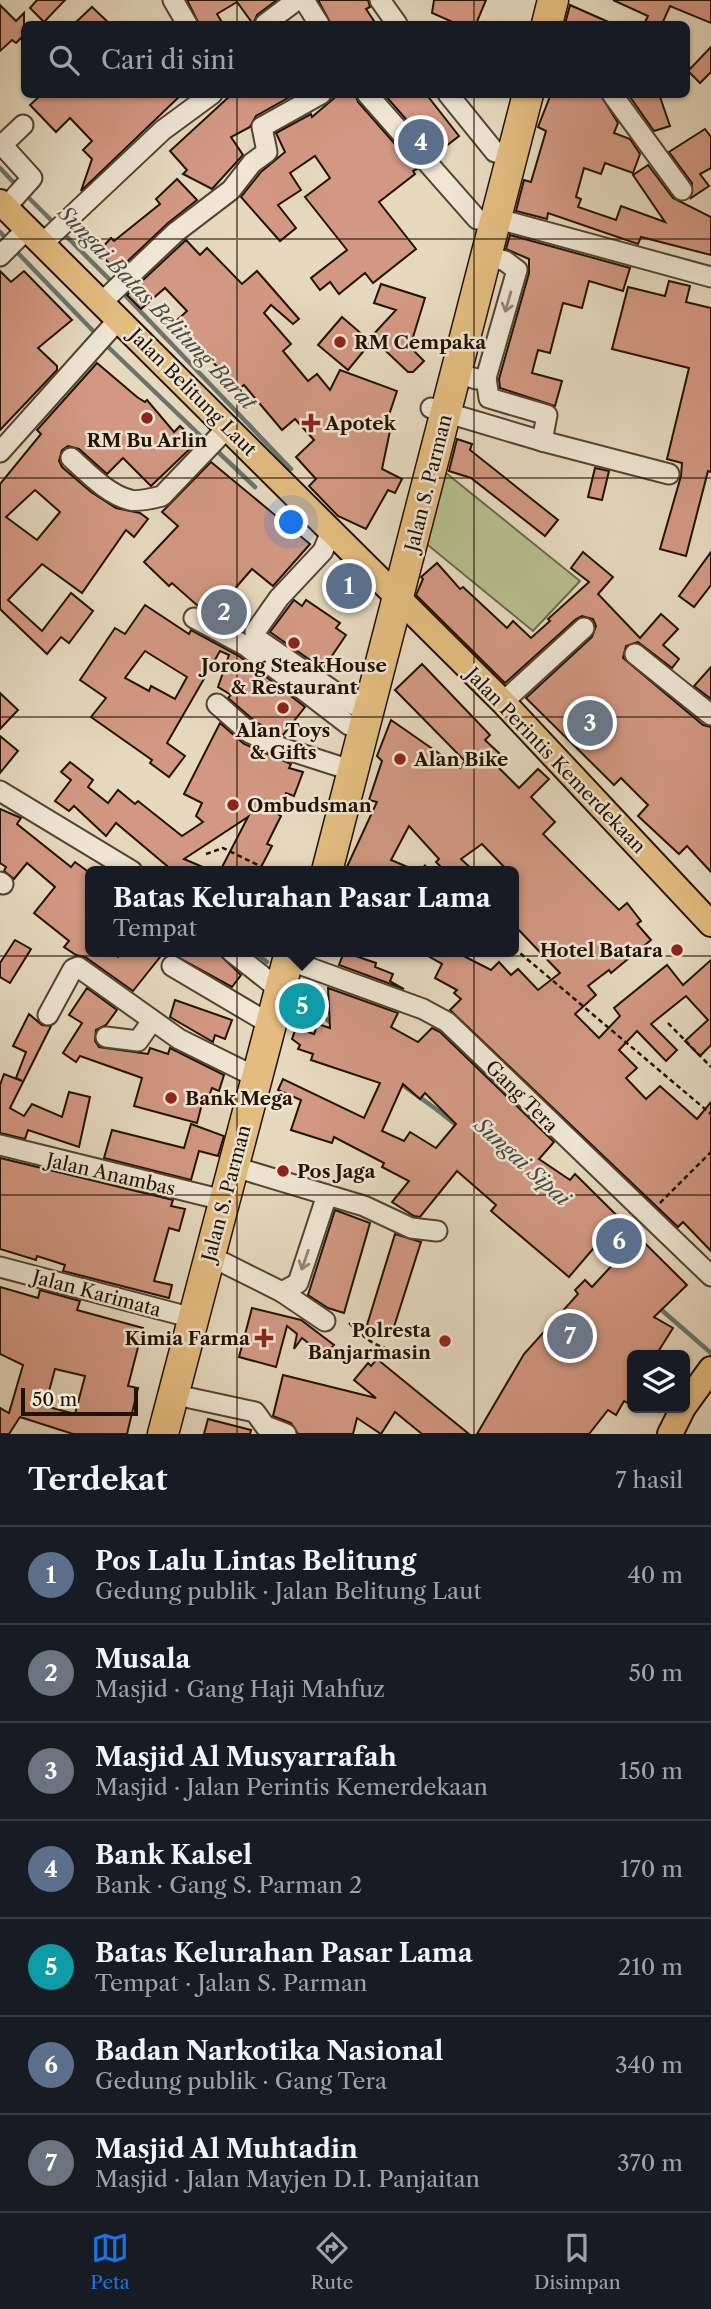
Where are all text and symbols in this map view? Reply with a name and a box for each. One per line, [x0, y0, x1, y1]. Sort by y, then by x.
search box [21, 21, 690, 98]
icon: search [45, 41, 83, 79]
text: Cari di sini [101, 44, 235, 76]
pin: 4 [398, 116, 444, 168]
water label: Sungai Batas Belitung Barat [52, 199, 262, 416]
one-way arrow [501, 290, 514, 313]
street label: Jalan Belitung Laut [122, 322, 261, 461]
place label: RM Cempaka [354, 331, 487, 354]
marker: RM Cempaka [332, 334, 348, 350]
marker: RM Bu Arlin [139, 410, 155, 426]
place label: Apotek [324, 412, 396, 435]
street label: Jalan S. Parman [400, 412, 457, 557]
marker: Apotek [303, 415, 319, 431]
place label: RM Bu Arlin [87, 429, 207, 452]
your location [274, 505, 308, 539]
pin: 1 [326, 560, 372, 612]
pin: 2 [201, 586, 247, 638]
marker: Jorong SteakHouse & Restaurant [286, 635, 302, 651]
place label: Jorong SteakHouse & Restaurant [198, 654, 387, 699]
street label: Jalan Perintis Kemerdekaan [459, 661, 650, 858]
pin: 3 [567, 697, 613, 749]
marker: Alan Toys & Gifts [275, 700, 291, 716]
place label: Alan Toys & Gifts [235, 719, 330, 764]
place label: Alan Bike [413, 748, 508, 771]
marker: Alan Bike [392, 751, 408, 767]
place label: Ombudsman [247, 794, 372, 817]
marker: Ombudsman [225, 797, 241, 813]
popup [85, 866, 519, 957]
text: Batas Kelurahan Pasar Lama [113, 882, 491, 914]
text: Tempat [113, 914, 197, 942]
place label: Hotel Batara [540, 939, 664, 962]
marker: Hotel Batara [669, 942, 685, 958]
pin: 5 [279, 980, 325, 1032]
street label: Gang Tera [481, 1055, 563, 1137]
place label: Bank Mega [185, 1087, 294, 1110]
marker: Bank Mega [163, 1090, 179, 1106]
water label: Sungai Sipai [468, 1111, 576, 1212]
street label: Jalan S. Parman [196, 1122, 256, 1267]
street label: Jalan Anambas [41, 1148, 178, 1201]
place label: Pos Jaga [297, 1160, 376, 1183]
marker: Pos Jaga [275, 1163, 291, 1179]
pin: 6 [596, 1215, 642, 1267]
one-way arrow [298, 1248, 311, 1270]
street label: Jalan Karimata [27, 1264, 164, 1322]
pin: 7 [547, 1310, 593, 1362]
place label: Polresta Banjarmasin [308, 1319, 432, 1364]
place label: Kimia Farma [124, 1327, 251, 1350]
marker: Kimia Farma [256, 1330, 272, 1346]
marker: Polresta Banjarmasin [437, 1333, 453, 1349]
map controls [627, 1350, 690, 1413]
button: layers [627, 1350, 690, 1413]
scale bar [21, 1385, 138, 1417]
text: 50 m [32, 1388, 77, 1411]
text: Terdekat [28, 1461, 168, 1498]
text: 7 hasil [615, 1466, 683, 1494]
text: Pos Lalu Lintas Belitung [95, 1545, 416, 1577]
text: 1 [46, 1561, 56, 1589]
text: 40 m [628, 1561, 683, 1589]
text: Gedung publik · Jalan Belitung Laut [95, 1577, 482, 1605]
text: Musala [95, 1643, 191, 1675]
text: 2 [44, 1659, 58, 1687]
text: 50 m [628, 1659, 683, 1687]
text: Masjid · Gang Haji Mahfuz [95, 1675, 385, 1703]
text: Masjid Al Musyarrafah [95, 1741, 397, 1773]
text: 3 [45, 1757, 58, 1785]
text: 150 m [619, 1757, 683, 1785]
text: Masjid · Jalan Perintis Kemerdekaan [95, 1773, 488, 1801]
text: Bank Kalsel [95, 1839, 252, 1871]
text: 4 [44, 1855, 58, 1883]
text: 170 m [620, 1855, 683, 1883]
text: Bank · Gang S. Parman 2 [95, 1871, 362, 1899]
text: Batas Kelurahan Pasar Lama [95, 1937, 473, 1969]
text: 5 [45, 1953, 57, 1981]
text: 210 m [618, 1953, 683, 1981]
text: Tempat · Jalan S. Parman [95, 1969, 367, 1997]
text: Badan Narkotika Nasional [95, 2035, 443, 2067]
text: 6 [44, 2051, 58, 2079]
text: 340 m [615, 2051, 683, 2079]
text: Gedung publik · Gang Tera [95, 2067, 387, 2095]
text: Masjid Al Muhtadin [95, 2133, 358, 2165]
text: 7 [45, 2149, 57, 2177]
text: 370 m [617, 2149, 683, 2177]
text: Masjid · Jalan Mayjen D.I. Panjaitan [95, 2165, 480, 2193]
tab: Peta [90, 2229, 130, 2294]
tab: Rute [310, 2229, 353, 2294]
tab: Disimpan [534, 2229, 621, 2294]

